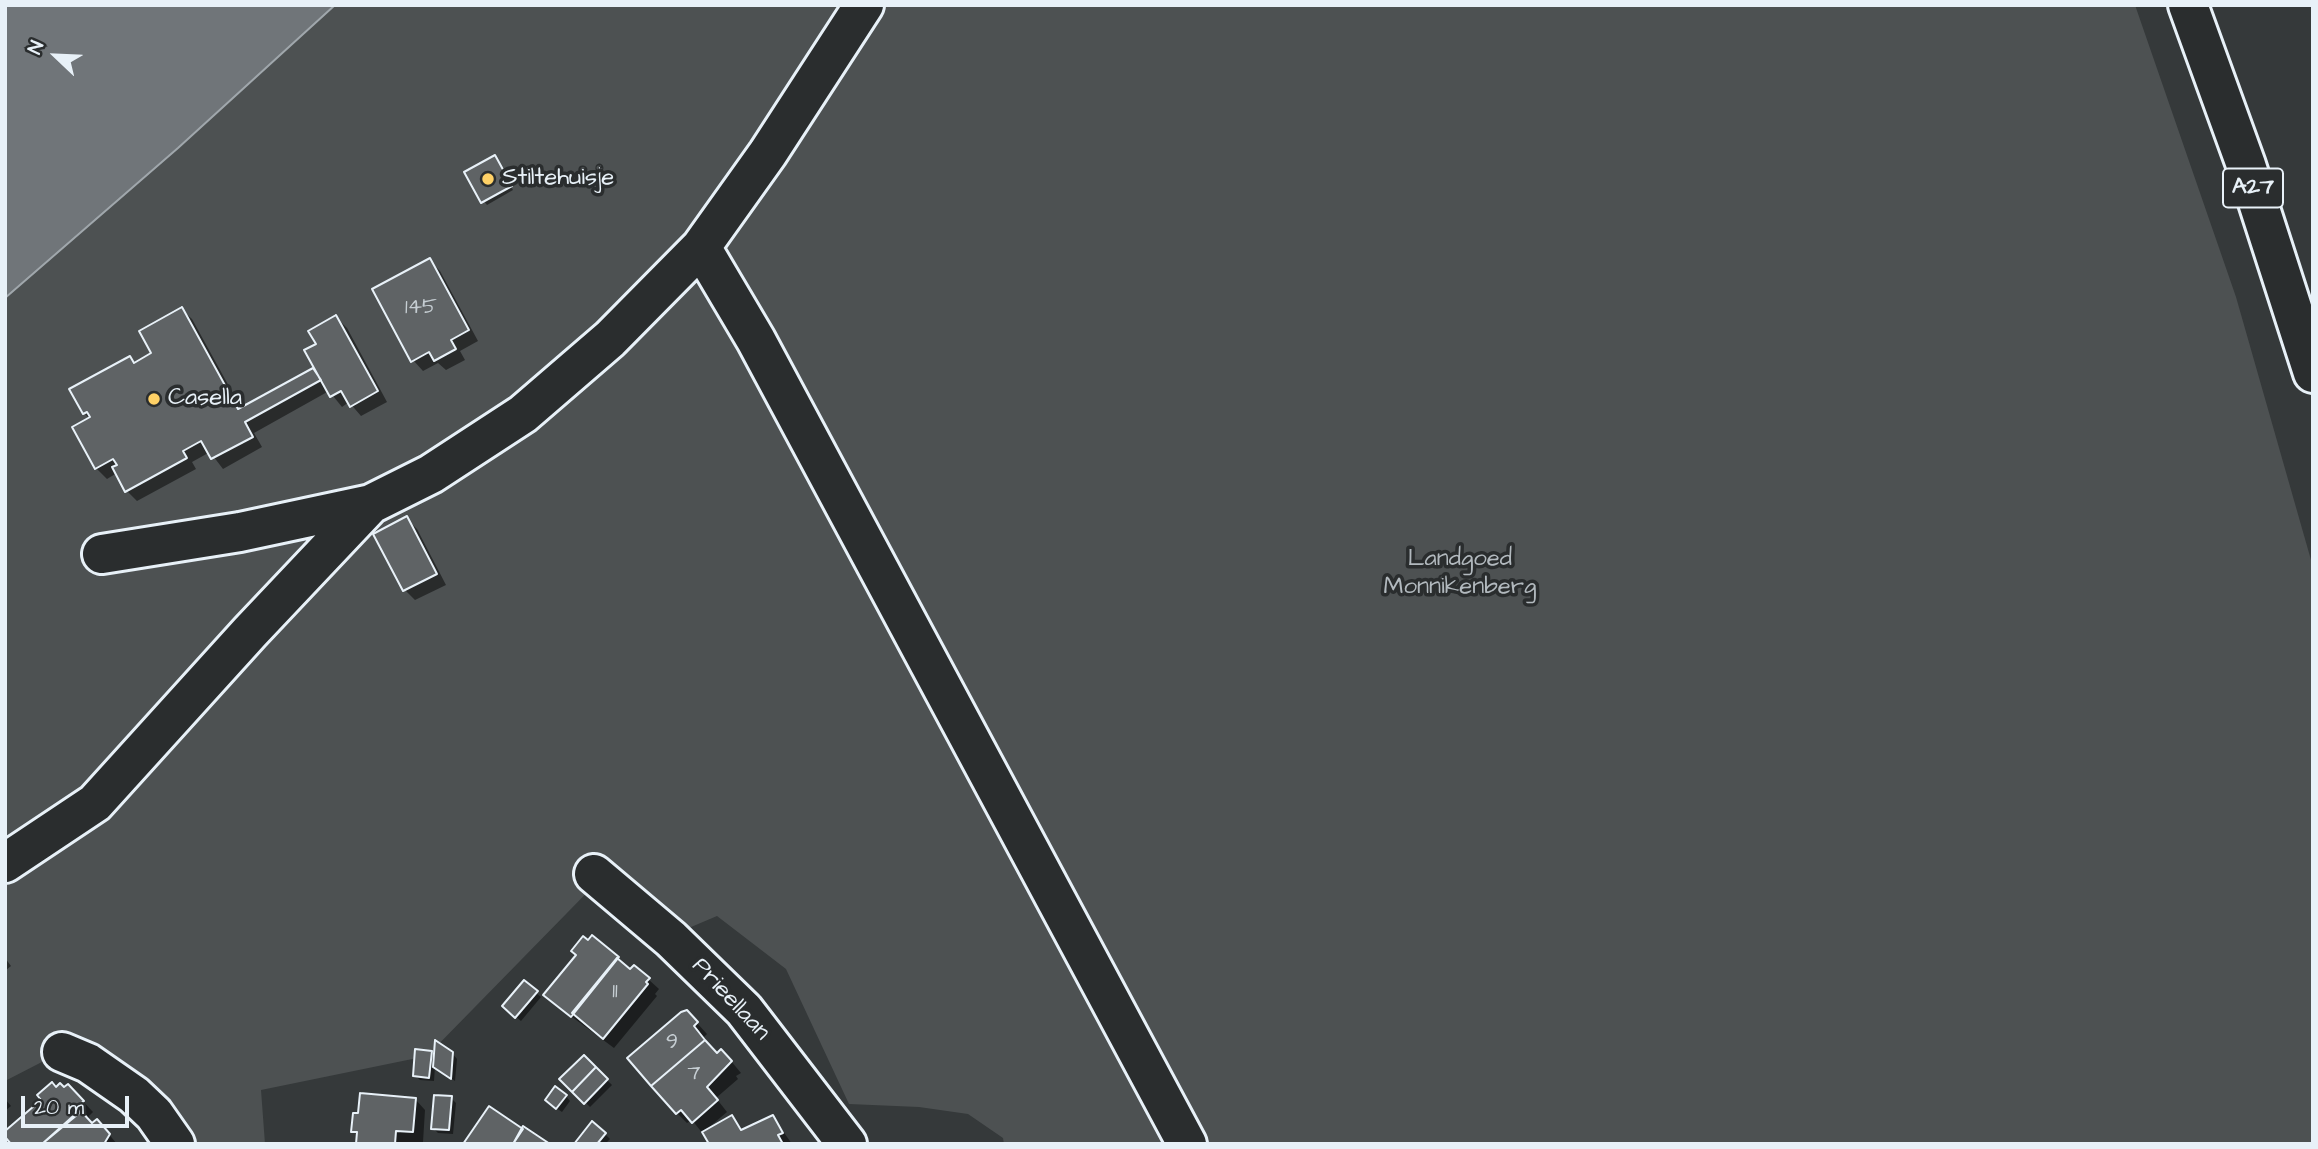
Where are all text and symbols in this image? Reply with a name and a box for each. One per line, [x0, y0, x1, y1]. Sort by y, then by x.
north arrow [21, 21, 91, 91]
text: N [21, 37, 51, 58]
place label: Stiltehuisje [502, 165, 614, 193]
road number: A27 [2223, 168, 2283, 208]
marker: Stiltehuisje [480, 171, 496, 187]
house number: 145 [405, 296, 437, 322]
place label: Casella [168, 385, 242, 413]
marker: Casella [146, 391, 162, 407]
park label: Landgoed Monnikenberg [1384, 546, 1536, 602]
street label: Prieellaan [685, 953, 775, 1047]
house number: 11 [612, 980, 618, 1006]
house number: 9 [666, 1031, 678, 1057]
house number: 7 [688, 1062, 700, 1088]
scale bar [24, 1082, 133, 1126]
text: 20 m [34, 1093, 84, 1122]

